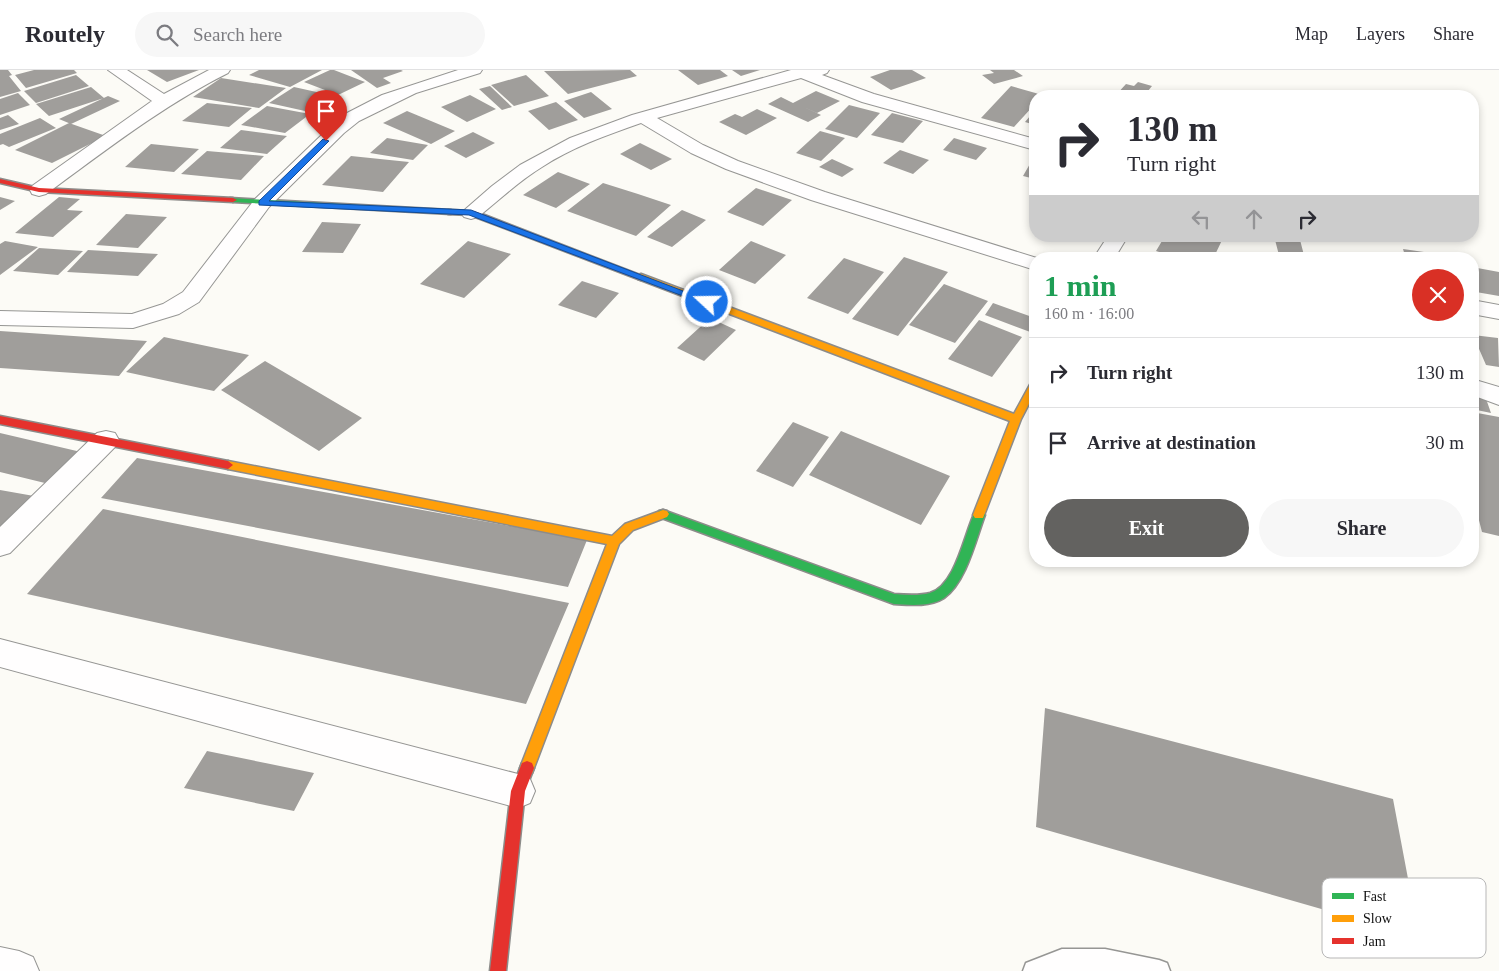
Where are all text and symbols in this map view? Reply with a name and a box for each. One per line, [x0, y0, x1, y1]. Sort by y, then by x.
search box [135, 12, 485, 57]
text: Routely [25, 21, 105, 47]
icon: search [153, 21, 181, 49]
text: Search here [193, 24, 282, 45]
text: Map [1295, 24, 1328, 44]
text: Layers [1356, 24, 1405, 44]
text: Share [1433, 24, 1474, 44]
pin [305, 90, 347, 141]
icon: arrive [312, 97, 340, 125]
icon: right [1044, 110, 1109, 175]
text: 130 m [1127, 110, 1217, 149]
text: Turn right [1127, 151, 1216, 176]
icon: left [1187, 205, 1215, 233]
icon: ahead [1240, 205, 1268, 233]
icon: right [1293, 205, 1321, 233]
text: 1 min [1044, 269, 1117, 302]
button: close [1412, 269, 1464, 321]
position arrow [680, 275, 732, 327]
text: 160 m · 16:00 [1044, 305, 1134, 322]
icon: right [1044, 359, 1072, 387]
text: Turn right [1087, 362, 1172, 383]
text: 130 m [1416, 362, 1464, 383]
icon: arrive [1044, 429, 1072, 457]
text: Arrive at destination [1087, 432, 1256, 453]
text: 30 m [1425, 432, 1464, 453]
button: Exit [1044, 499, 1249, 557]
button: Share [1259, 499, 1464, 557]
legend [1322, 878, 1486, 958]
text: Fast [1363, 889, 1386, 904]
text: Slow [1363, 911, 1393, 926]
text: Jam [1363, 934, 1386, 949]

